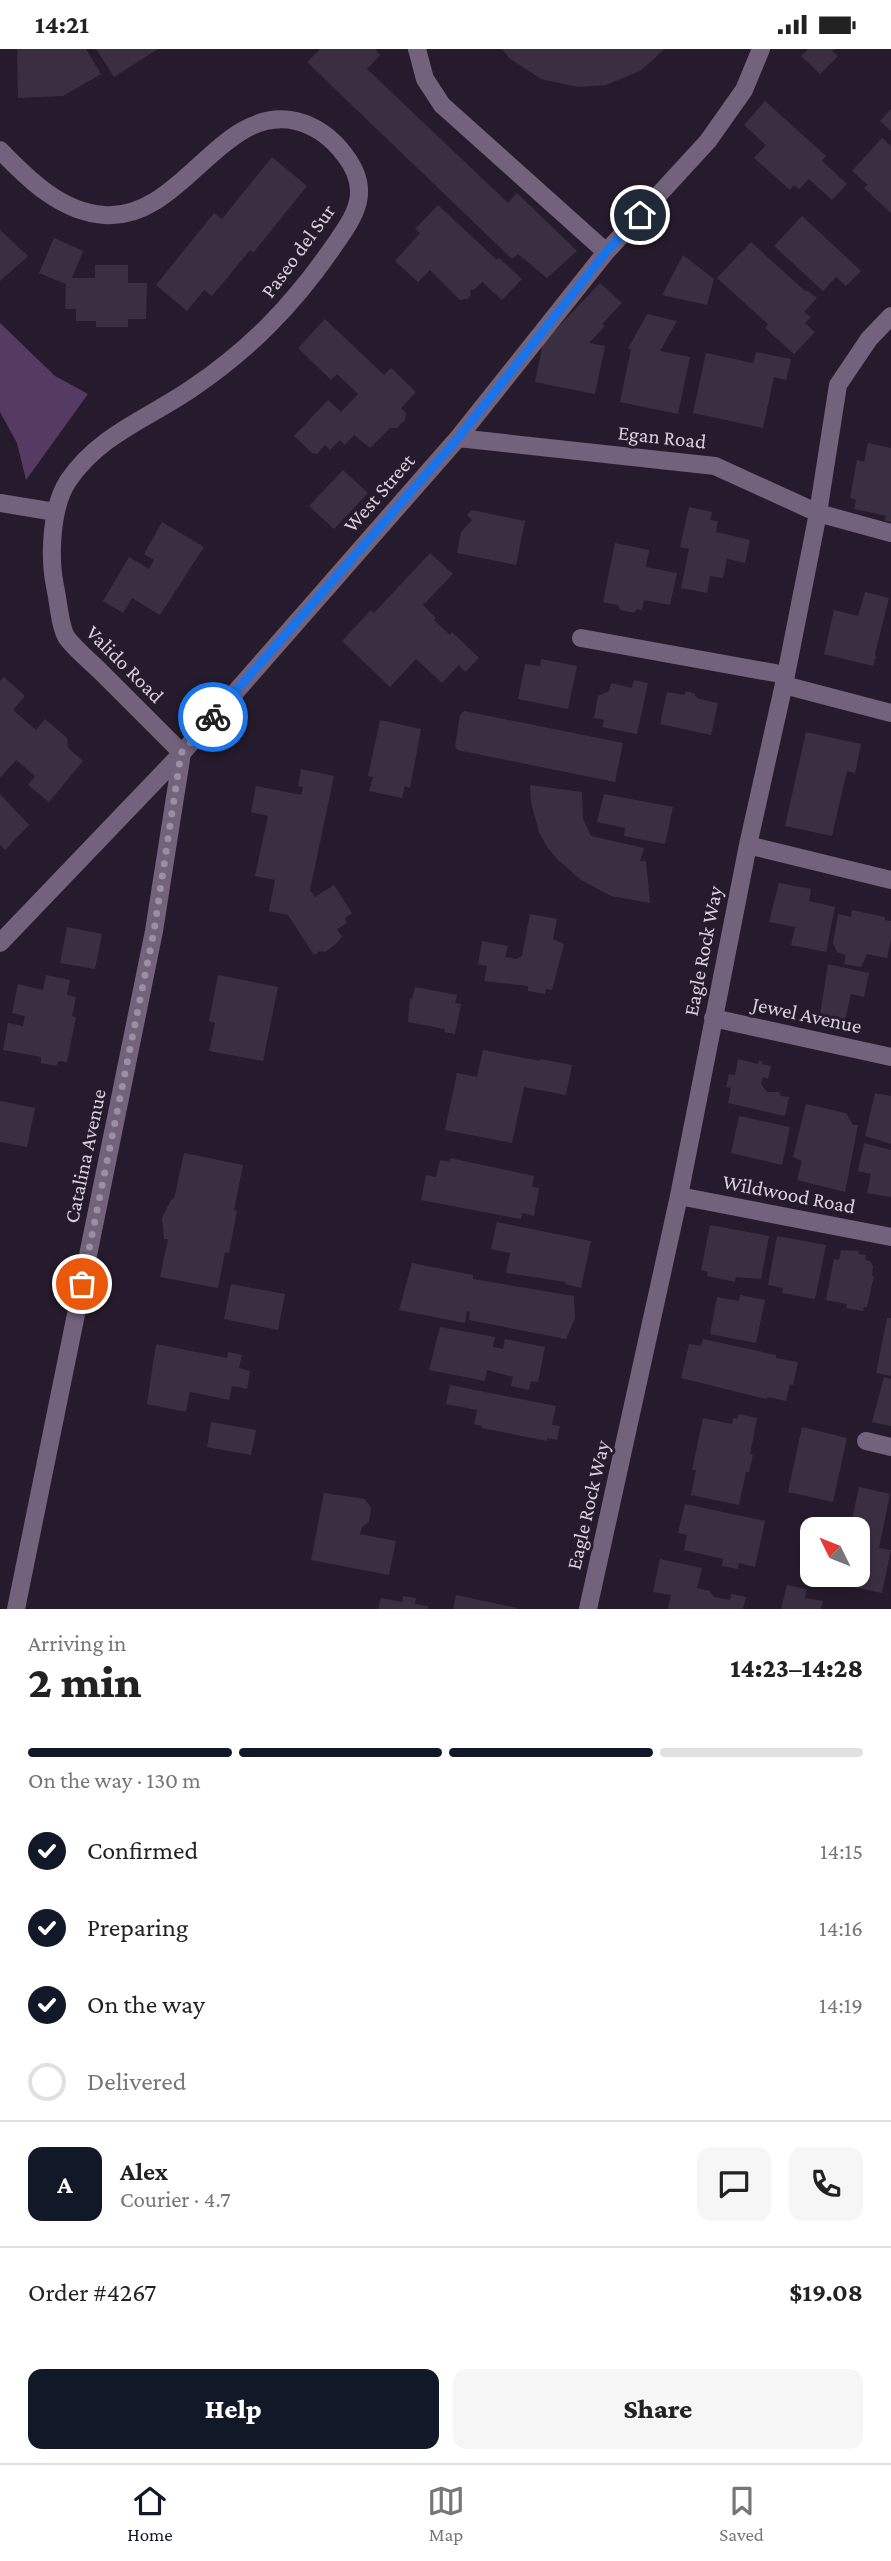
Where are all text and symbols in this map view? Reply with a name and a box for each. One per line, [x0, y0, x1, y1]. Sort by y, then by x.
text: 14:21 [35, 10, 89, 39]
pin [610, 185, 670, 245]
icon: home [621, 196, 659, 234]
street label: Paseo del Sur [256, 199, 340, 303]
street label: Egan Road [617, 420, 707, 454]
street label: West Street [338, 448, 420, 537]
street label: Valido Road [81, 620, 169, 708]
courier [178, 682, 248, 752]
icon: bike [194, 698, 232, 736]
street label: Eagle Rock Way [679, 884, 727, 1018]
street label: Jewel Avenue [748, 991, 864, 1038]
street label: Catalina Avenue [59, 1087, 111, 1225]
street label: Wildwood Road [721, 1169, 857, 1219]
pin [52, 1254, 112, 1314]
icon: bag [63, 1265, 101, 1303]
street label: Eagle Rock Way [561, 1438, 615, 1572]
north arrow [800, 1517, 870, 1587]
map controls [800, 1517, 870, 1587]
text: Arriving in [28, 1630, 126, 1656]
text: 14:23–14:28 [730, 1654, 863, 1683]
text: 2 min [28, 1656, 142, 1707]
text: On the way · 130 m [28, 1767, 201, 1793]
icon: check [28, 1832, 66, 1870]
text: Confirmed [87, 1836, 198, 1865]
text: 14:15 [820, 1838, 863, 1864]
icon: check [28, 1909, 66, 1947]
text: Preparing [87, 1913, 188, 1942]
text: 14:16 [819, 1915, 863, 1941]
icon: check [28, 1986, 66, 2024]
text: On the way [87, 1990, 205, 2019]
text: 14:19 [819, 1992, 863, 2018]
text: Delivered [87, 2067, 186, 2096]
button: chat [697, 2147, 771, 2221]
button: phone [789, 2147, 863, 2221]
text: Alex [120, 2157, 168, 2186]
text: A [57, 2170, 73, 2199]
text: Courier · 4.7 [120, 2186, 231, 2212]
text: Order #4267 [28, 2278, 156, 2307]
text: $19.08 [789, 2278, 863, 2307]
button: Help [28, 2369, 439, 2449]
button: Share [453, 2369, 863, 2449]
tab: Home [127, 2482, 173, 2545]
tab: Map [427, 2482, 465, 2545]
tab: Saved [719, 2482, 764, 2545]

